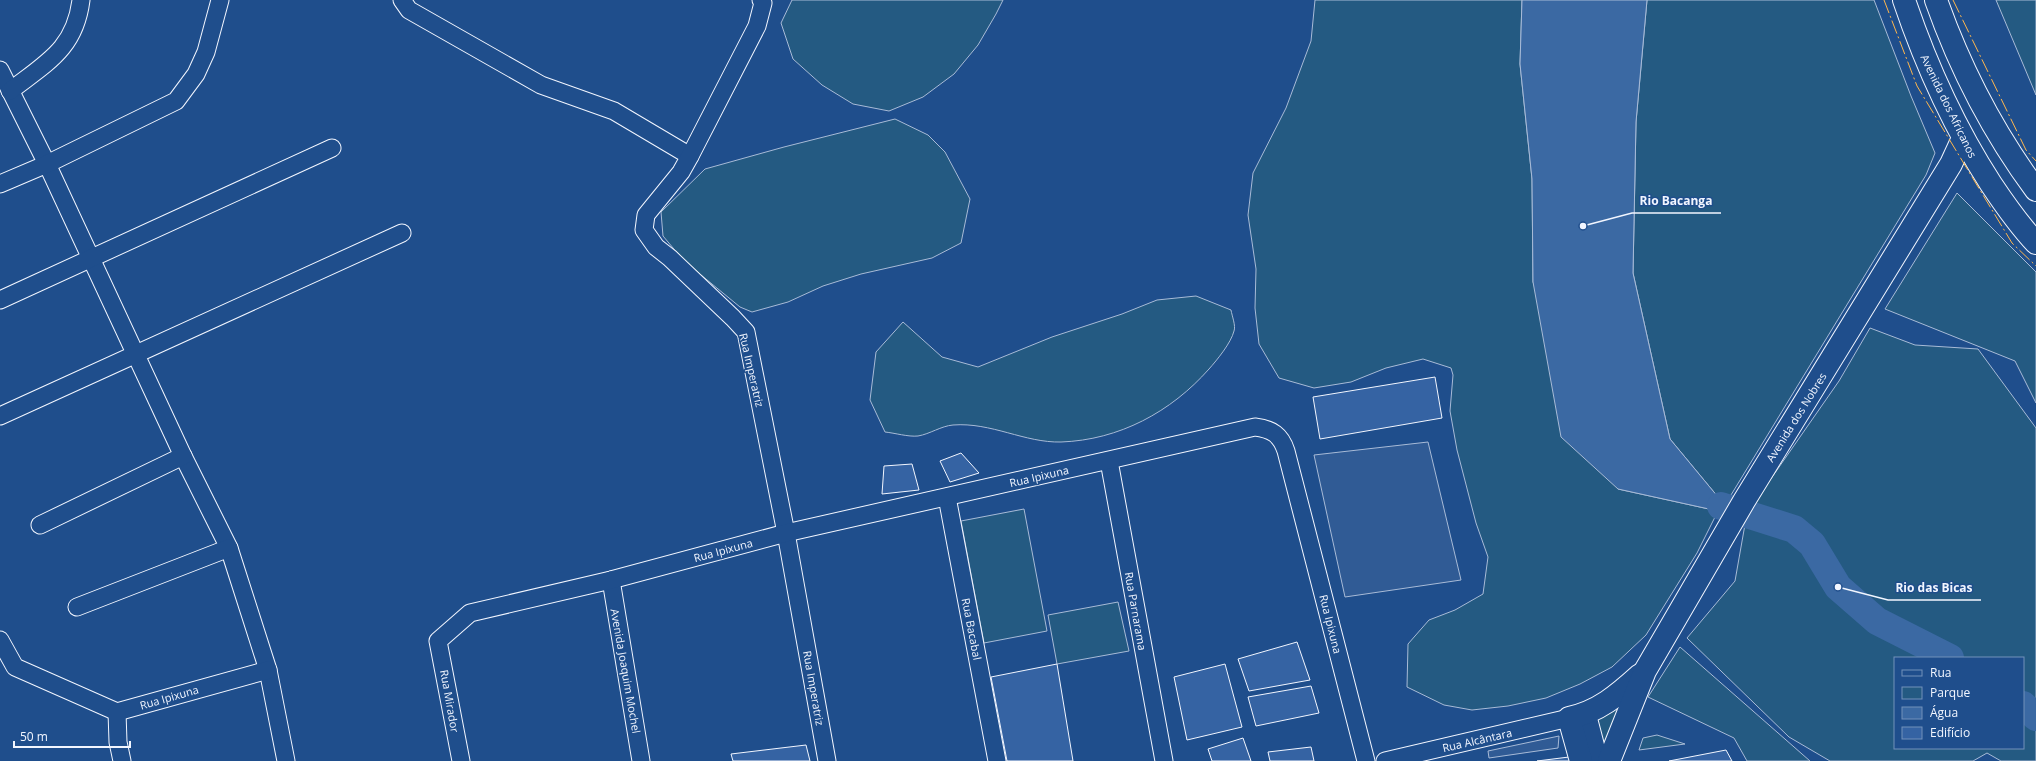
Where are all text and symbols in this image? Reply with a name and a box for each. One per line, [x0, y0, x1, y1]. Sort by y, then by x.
street label: Avenida dos Africanos [1917, 52, 1981, 160]
callout: Rio Bacanga [1632, 189, 1721, 213]
text: Rio Bacanga [1640, 192, 1712, 209]
street label: Rua Imperatriz [736, 331, 768, 409]
street label: Avenida dos Nobres [1762, 369, 1830, 465]
street label: Rua Ipixuna [1008, 462, 1070, 490]
street label: Rua Ipixuna [692, 535, 754, 565]
street label: Rua Parnarama [1122, 571, 1150, 651]
callout: Rio das Bicas [1888, 576, 1981, 600]
text: Rio das Bicas [1895, 579, 1973, 596]
street label: Rua Ipixuna [1316, 593, 1346, 655]
street label: Rua Bacabal [959, 597, 985, 661]
street label: Avenida Joaquim Mochel [608, 608, 644, 734]
street label: Rua Imperatriz [800, 649, 828, 727]
legend [1894, 657, 2024, 749]
text: Rua [1930, 664, 1951, 681]
street label: Rua Mirador [437, 668, 463, 734]
street label: Rua Ipixuna [138, 681, 200, 713]
text: Parque [1930, 684, 1970, 701]
text: Água [1930, 704, 1958, 721]
scale bar [14, 723, 130, 749]
text: Edifício [1930, 724, 1970, 741]
street label: Rua Alcântara [1441, 725, 1513, 755]
text: 50 m [20, 728, 48, 745]

